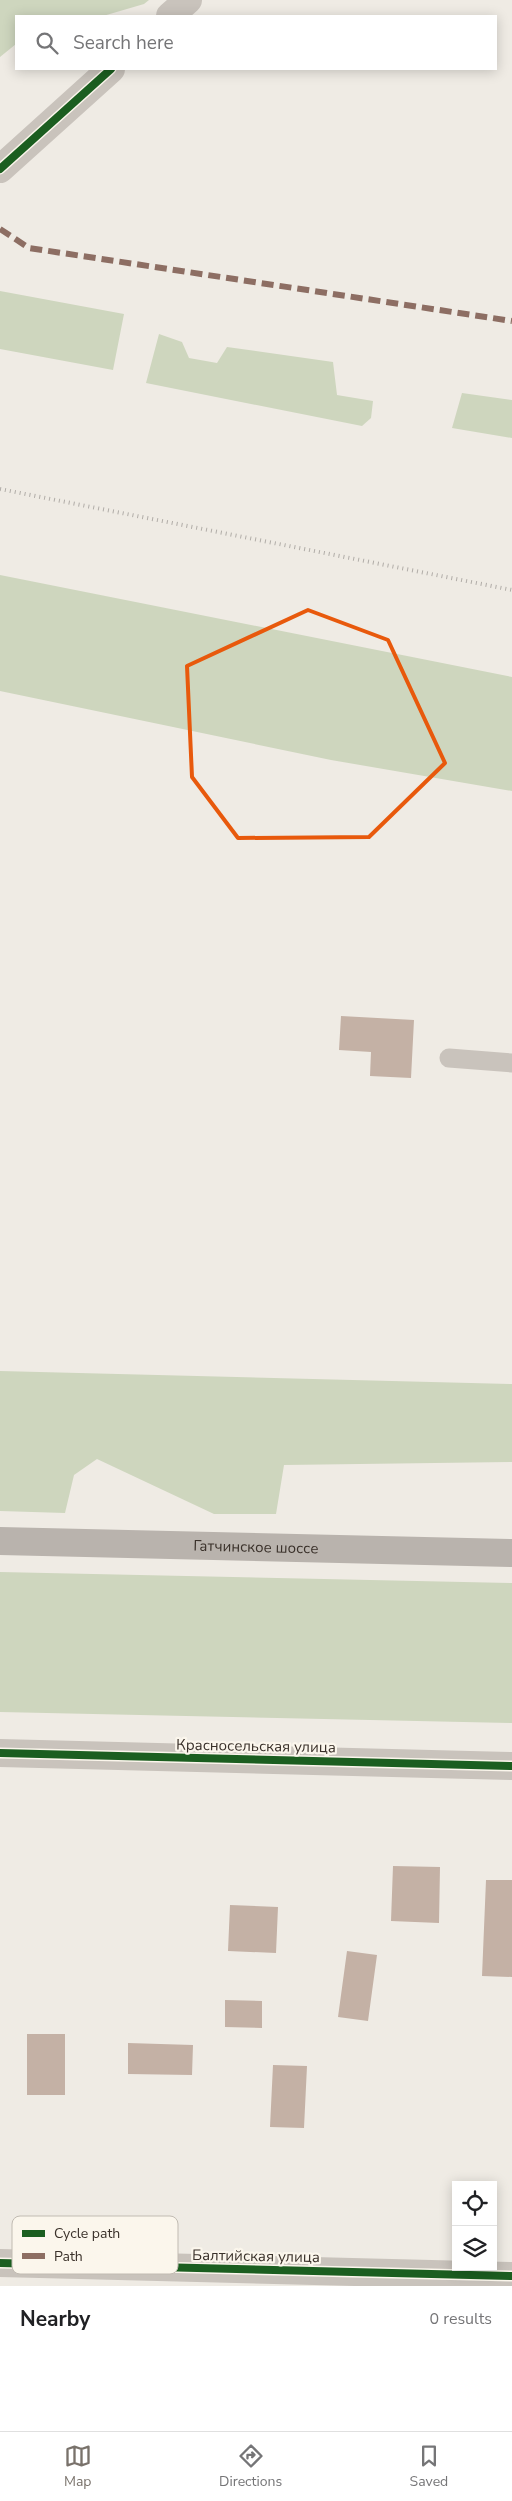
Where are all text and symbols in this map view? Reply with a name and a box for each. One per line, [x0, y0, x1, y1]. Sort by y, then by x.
search box [15, 15, 497, 70]
icon: search [33, 29, 61, 57]
text: Search here [73, 30, 174, 56]
street label: Гатчинское шоссе [193, 1536, 319, 1558]
street label: Красносельская улица [176, 1735, 336, 1757]
map controls [452, 2181, 497, 2271]
button: locate [452, 2181, 497, 2226]
legend [12, 2216, 178, 2274]
text: Cycle path [54, 2224, 120, 2243]
button: layers [452, 2226, 497, 2271]
street label: Балтийская улица [192, 2245, 320, 2267]
text: Path [54, 2247, 83, 2266]
text: Nearby [20, 2305, 90, 2333]
text: 0 results [430, 2308, 492, 2330]
tab: Map [64, 2442, 92, 2491]
tab: Directions [219, 2442, 282, 2491]
tab: Saved [410, 2442, 448, 2491]

